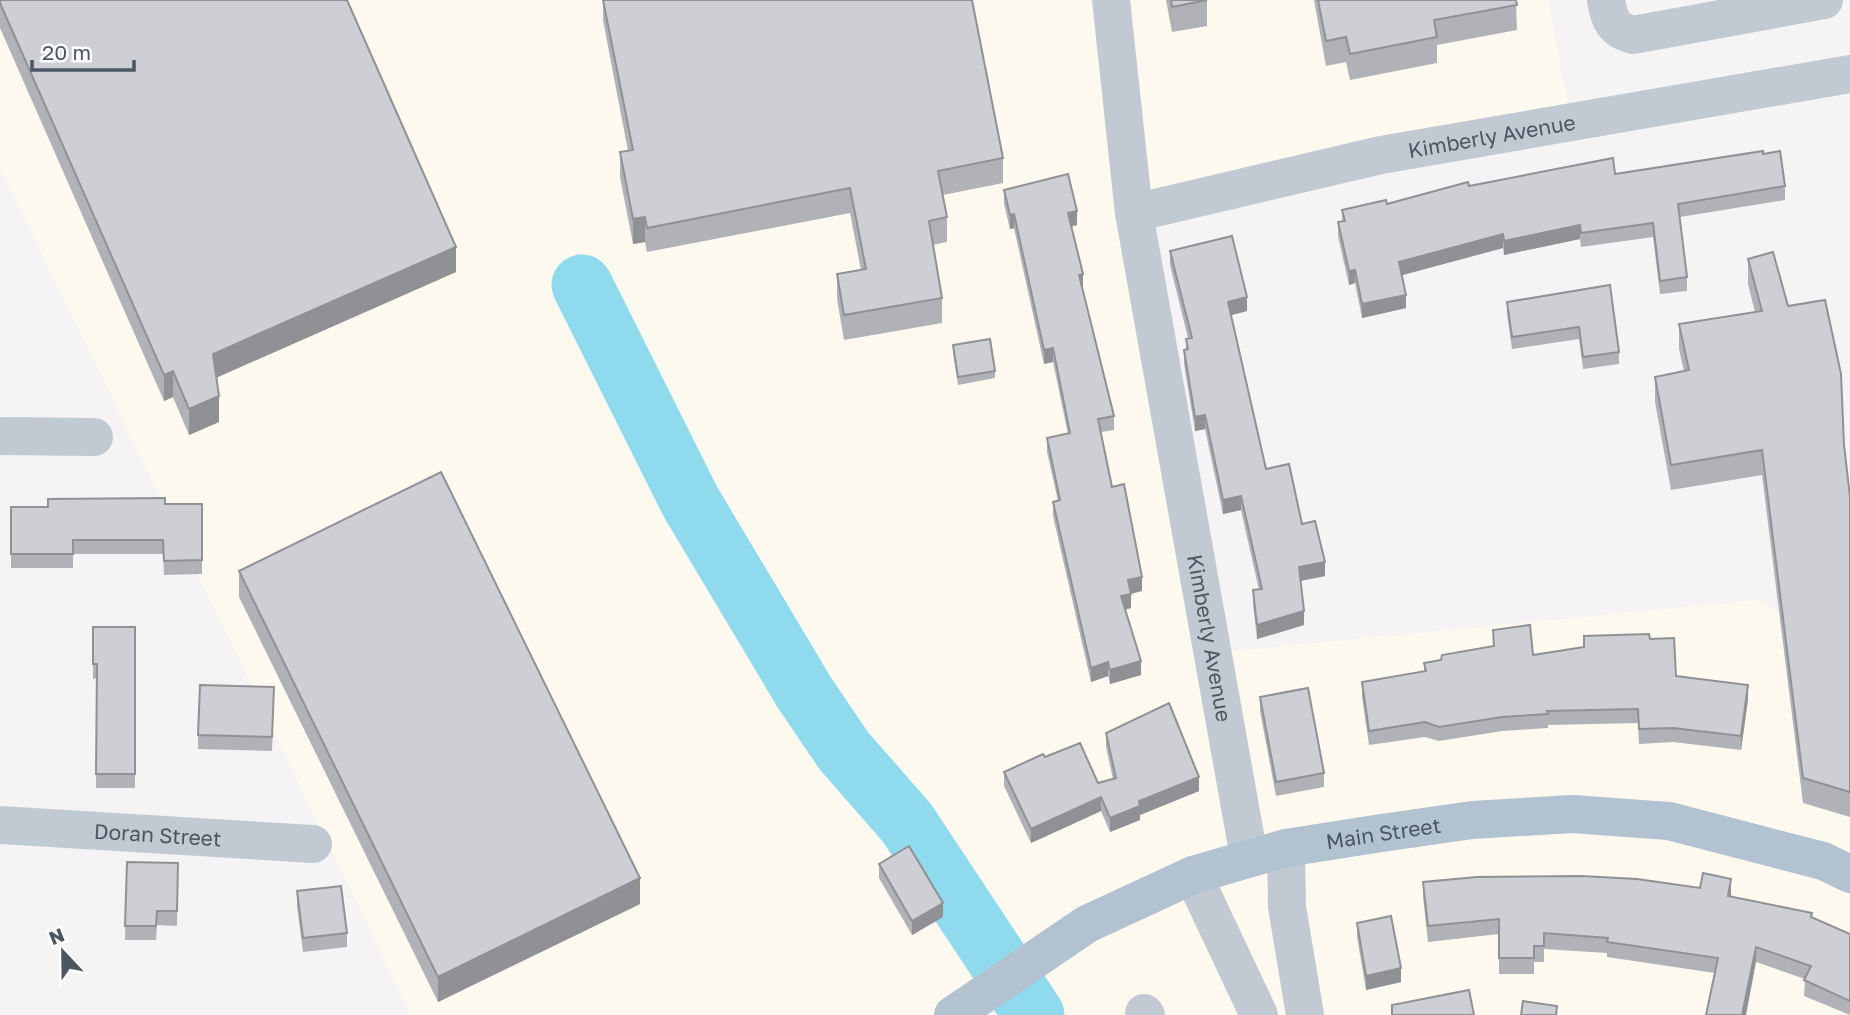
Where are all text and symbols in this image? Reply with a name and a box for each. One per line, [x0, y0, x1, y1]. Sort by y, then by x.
scale bar [32, 28, 133, 72]
text: 20 m [42, 39, 91, 65]
street label: Kimberly Avenue [1406, 109, 1577, 163]
street label: Kimberly Avenue [1182, 552, 1238, 724]
street label: Main Street [1324, 812, 1442, 855]
street label: Doran Street [93, 818, 222, 851]
north arrow [28, 917, 98, 987]
text: N [45, 922, 67, 949]

